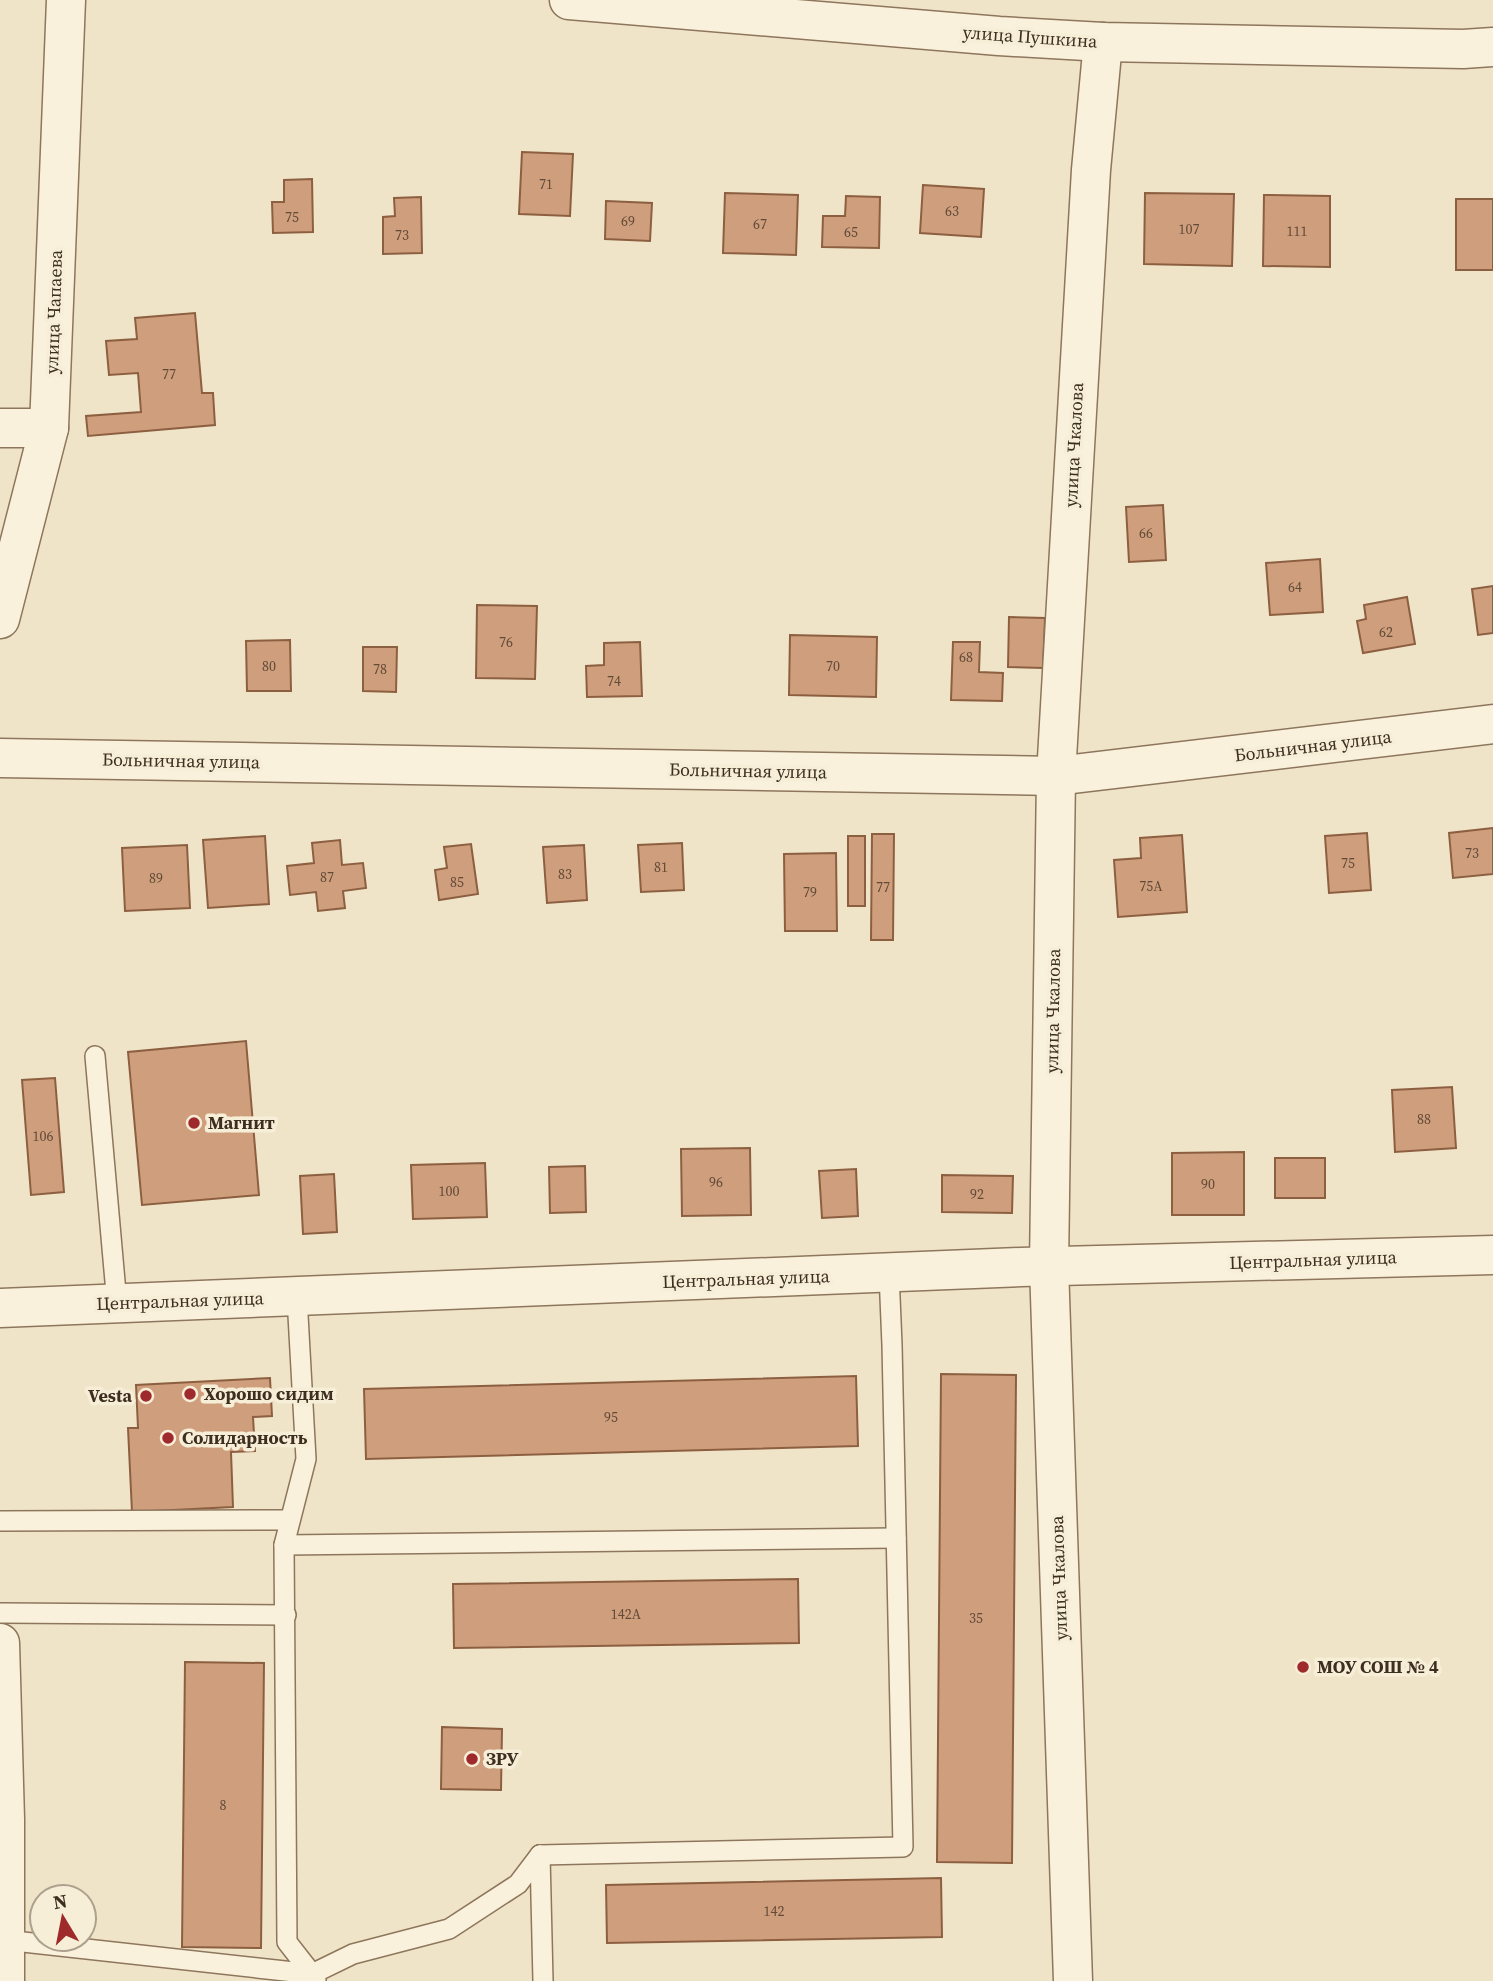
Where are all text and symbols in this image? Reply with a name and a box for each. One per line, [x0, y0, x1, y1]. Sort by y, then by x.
street label: улица Пушкина [962, 19, 1099, 54]
house number: 71 [539, 174, 553, 194]
house number: 63 [945, 201, 959, 221]
house number: 75 [285, 207, 299, 227]
house number: 69 [621, 211, 635, 231]
house number: 67 [753, 214, 767, 234]
house number: 107 [1179, 219, 1200, 239]
house number: 111 [1287, 221, 1308, 241]
house number: 65 [844, 222, 858, 242]
house number: 73 [395, 225, 409, 245]
street label: улица Чапаева [39, 249, 68, 375]
house number: 77 [162, 364, 176, 384]
street label: улица Чкалова [1058, 381, 1089, 508]
house number: 66 [1139, 523, 1153, 543]
house number: 64 [1288, 577, 1302, 597]
house number: 62 [1379, 622, 1393, 642]
house number: 76 [499, 632, 513, 652]
house number: 68 [959, 647, 973, 667]
house number: 80 [262, 656, 276, 676]
house number: 70 [826, 656, 840, 676]
house number: 78 [373, 659, 387, 679]
house number: 74 [607, 671, 621, 691]
street label: Больничная улица [1233, 723, 1394, 768]
street label: Больничная улица [102, 747, 261, 774]
street label: Больничная улица [669, 757, 828, 784]
house number: 73 [1465, 843, 1479, 863]
house number: 75 [1341, 853, 1355, 873]
house number: 81 [654, 857, 668, 877]
house number: 83 [558, 864, 572, 884]
house number: 87 [320, 867, 334, 887]
house number: 89 [149, 868, 163, 888]
house number: 85 [450, 872, 464, 892]
house number: 75А [1139, 876, 1163, 896]
house number: 77 [876, 877, 890, 897]
house number: 79 [803, 882, 817, 902]
street label: улица Чкалова [1039, 948, 1066, 1074]
house number: 88 [1417, 1109, 1431, 1129]
place label: Магнит [208, 1110, 275, 1135]
marker: Магнит [186, 1115, 202, 1131]
house number: 106 [33, 1126, 54, 1146]
house number: 96 [709, 1172, 723, 1192]
house number: 90 [1201, 1174, 1215, 1194]
house number: 100 [439, 1181, 460, 1201]
house number: 92 [970, 1184, 984, 1204]
street label: Центральная улица [1229, 1244, 1398, 1275]
street label: Центральная улица [662, 1263, 831, 1294]
street label: Центральная улица [96, 1285, 265, 1316]
place label: Хорошо сидим [204, 1381, 333, 1406]
place label: Vesta [88, 1383, 132, 1408]
marker: Хорошо сидим [182, 1386, 198, 1402]
marker: Vesta [138, 1388, 154, 1404]
house number: 95 [604, 1407, 618, 1427]
place label: Солидарность [182, 1425, 308, 1450]
marker: Солидарность [160, 1430, 176, 1446]
street label: улица Чкалова [1044, 1514, 1073, 1641]
house number: 142А [611, 1604, 642, 1624]
house number: 35 [969, 1608, 983, 1628]
place label: МОУ СОШ № 4 [1317, 1654, 1439, 1679]
marker: МОУ СОШ № 4 [1295, 1659, 1311, 1675]
place label: ЗРУ [486, 1746, 519, 1771]
marker: ЗРУ [464, 1751, 480, 1767]
house number: 8 [220, 1795, 227, 1815]
north arrow [28, 1883, 98, 1953]
text: N [51, 1887, 69, 1915]
house number: 142 [764, 1901, 785, 1921]

